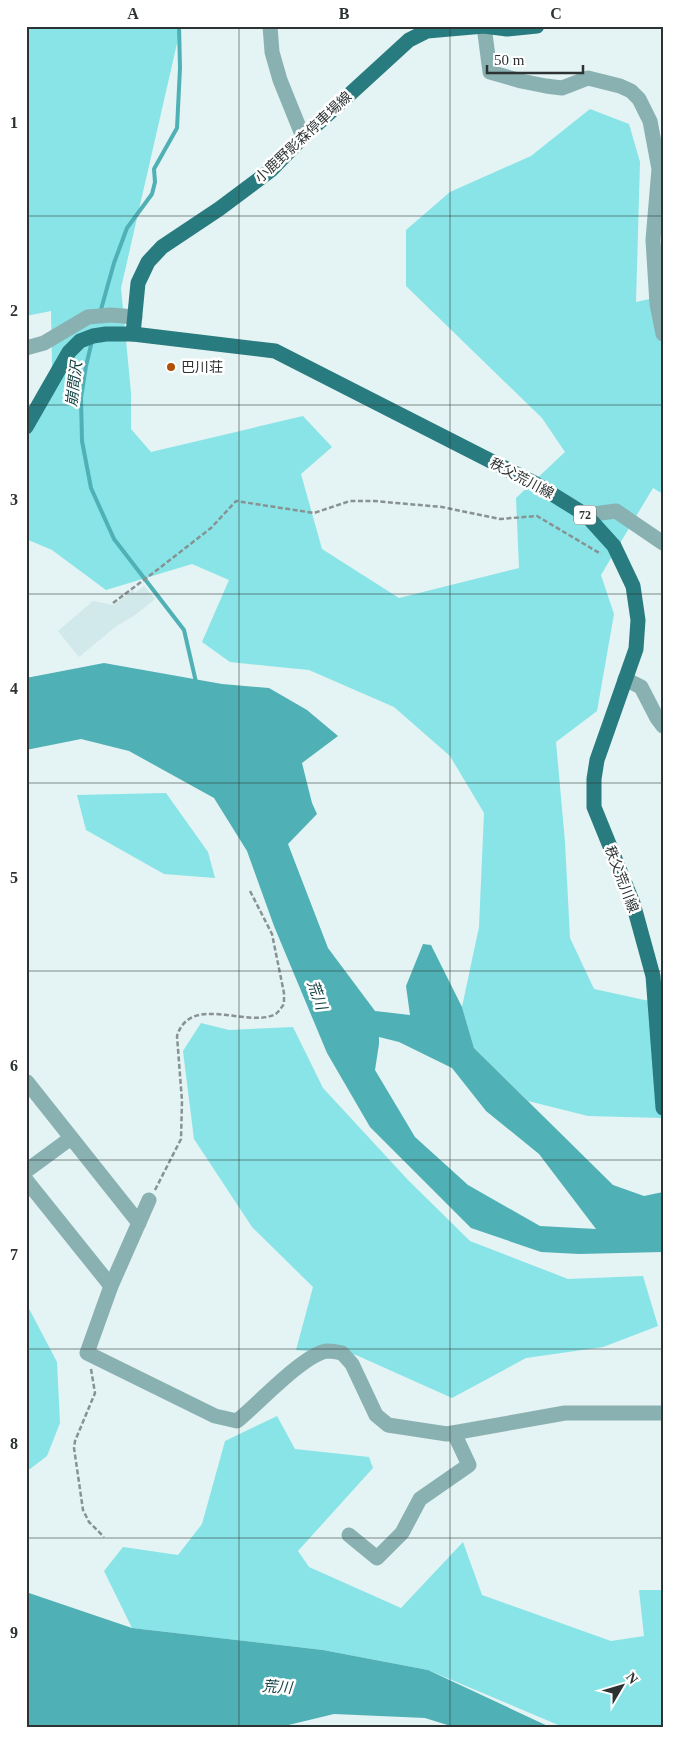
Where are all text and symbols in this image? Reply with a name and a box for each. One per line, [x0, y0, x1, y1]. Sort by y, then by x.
text: A [127, 5, 139, 22]
text: B [339, 5, 350, 22]
text: C [550, 5, 562, 22]
scale bar [487, 42, 583, 74]
text: 50 m [494, 52, 525, 68]
street label: 小鹿野影森停車場線 [252, 89, 355, 186]
text: 1 [10, 114, 18, 131]
text: 2 [10, 302, 18, 319]
water label: 崩間沢 [63, 359, 85, 407]
place label: 巴川荘 [181, 360, 223, 375]
marker: 巴川荘 [165, 361, 177, 373]
street label: 秩父荒川線 [487, 455, 556, 501]
text: 3 [10, 491, 18, 508]
road number: 72 [574, 506, 596, 524]
text: 4 [10, 680, 18, 697]
street label: 秩父荒川線 [602, 844, 641, 915]
text: 5 [10, 869, 18, 886]
water label: 荒川 [304, 978, 330, 1014]
text: 6 [10, 1057, 18, 1074]
text: 7 [10, 1246, 18, 1263]
text: 8 [10, 1435, 18, 1452]
text: 9 [10, 1624, 18, 1641]
north arrow [596, 1662, 646, 1712]
text: N [623, 1670, 641, 1687]
water label: 荒川 [261, 1678, 295, 1696]

